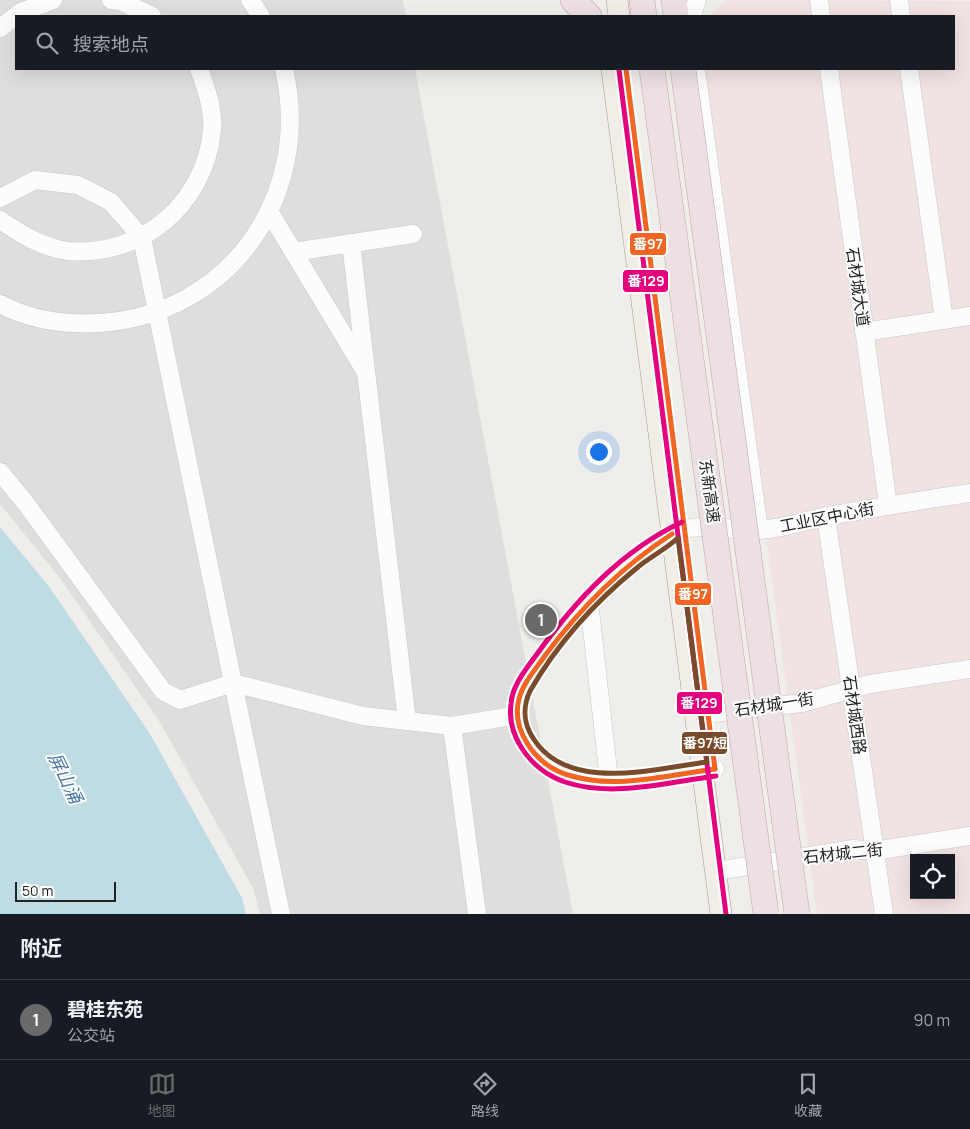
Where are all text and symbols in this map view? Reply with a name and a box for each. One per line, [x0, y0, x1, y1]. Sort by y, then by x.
search box [15, 15, 955, 70]
icon: search [33, 29, 61, 57]
text: 搜索地点 [73, 31, 149, 57]
line badge: 番97 [629, 232, 667, 256]
text: 番97 [633, 234, 663, 253]
street label: 石材城大道 [842, 246, 874, 328]
line badge: 番129 [622, 269, 669, 293]
text: 番129 [627, 271, 665, 290]
your location [586, 439, 612, 465]
street label: 东新高速 [695, 458, 725, 524]
street label: 工业区中心街 [778, 497, 876, 537]
line badge: 番97 [674, 582, 712, 606]
text: 番97 [678, 584, 708, 603]
pin: 1 [525, 601, 557, 639]
street label: 石材城西路 [839, 674, 871, 756]
street label: 石材城一街 [733, 687, 815, 721]
line badge: 番129 [676, 691, 723, 715]
text: 番129 [680, 693, 718, 712]
line badge: 番97短 [681, 731, 728, 755]
text: 番97短 [683, 733, 727, 752]
water label: 屏山涌 [43, 748, 89, 809]
street label: 石材城二街 [802, 838, 884, 868]
map controls [910, 854, 955, 899]
button: locate [910, 854, 955, 899]
scale bar [15, 879, 116, 902]
text: 50 m [22, 881, 53, 900]
text: 附近 [20, 934, 62, 962]
text: 碧桂东苑 [67, 996, 143, 1022]
text: 1 [32, 1009, 40, 1031]
text: 90 m [914, 1009, 950, 1031]
text: 公交站 [67, 1024, 115, 1046]
tab: 地图 [148, 1070, 176, 1120]
tab: 路线 [471, 1070, 499, 1120]
tab: 收藏 [794, 1070, 822, 1120]

